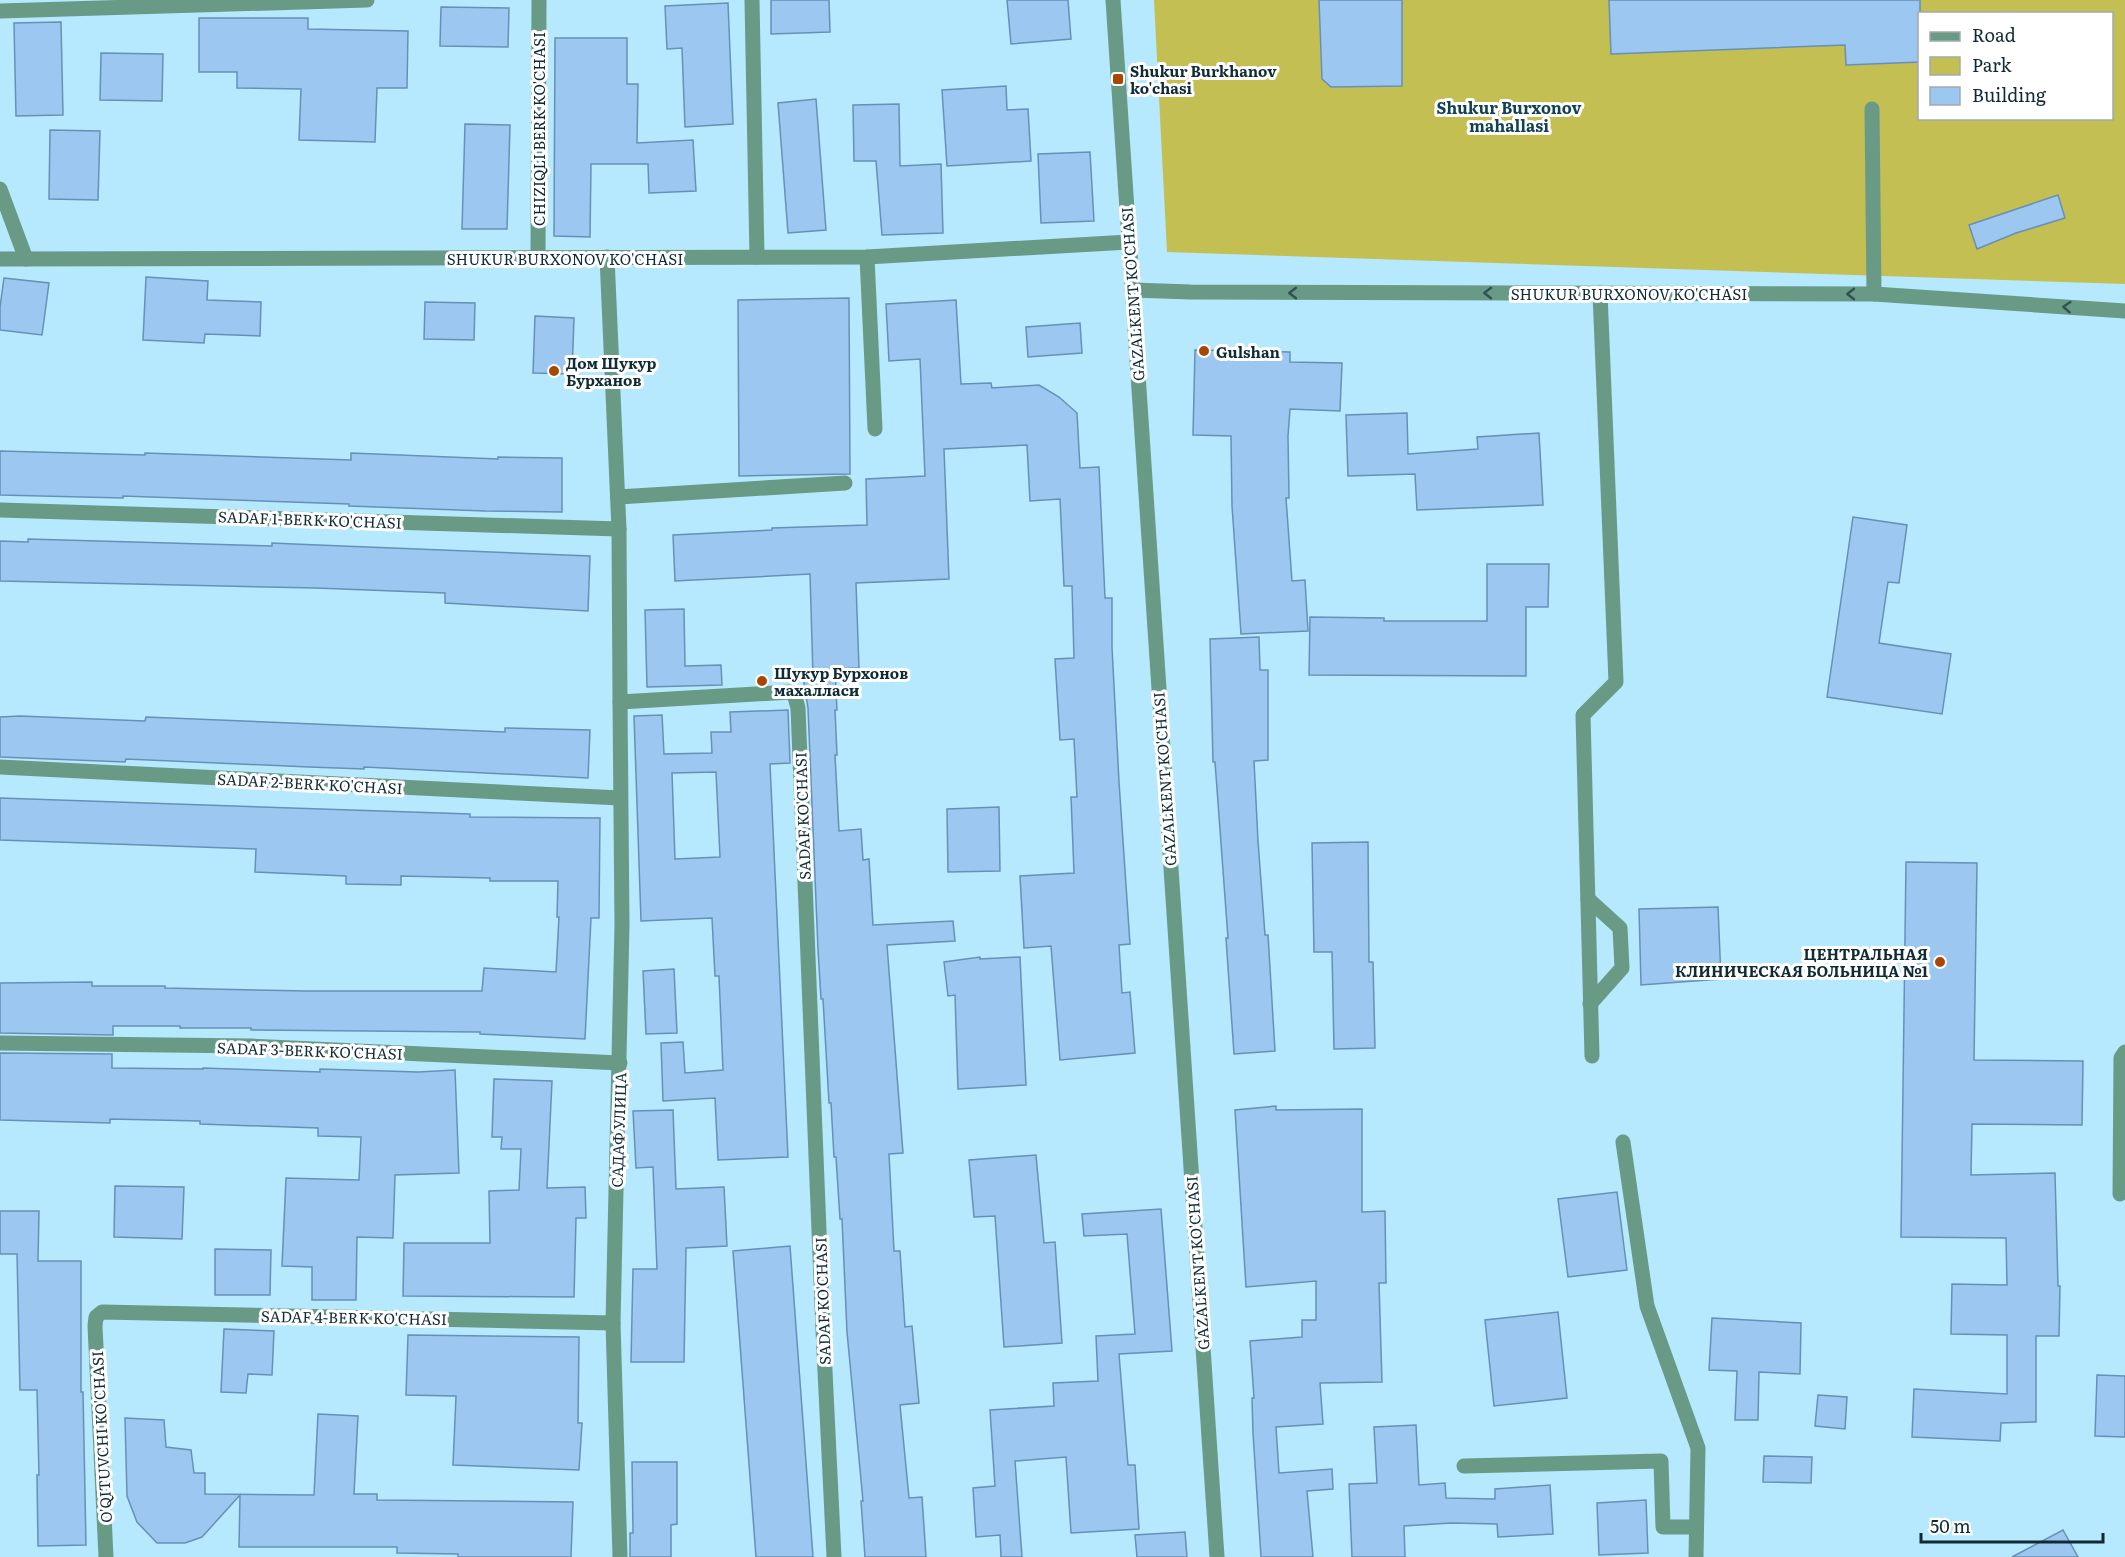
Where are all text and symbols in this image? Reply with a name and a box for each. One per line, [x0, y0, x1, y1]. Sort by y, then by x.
legend [1918, 12, 2113, 120]
text: Road [1972, 21, 2016, 48]
street label: CHIZIQLI BERK KO'CHASI [527, 32, 550, 226]
text: Park [1972, 51, 2013, 78]
place label: Shukur Burkhanov ko'chasi [1130, 59, 1277, 99]
marker: Shukur Burkhanov ko'chasi [1111, 72, 1125, 86]
text: Building [1972, 81, 2047, 108]
district label: Shukur Burxonov mahallasi [1437, 95, 1582, 137]
street label: GAZALKENT KO'CHASI [1114, 206, 1150, 382]
street label: SHUKUR BURXONOV KO'CHASI [447, 247, 683, 270]
street label: SHUKUR BURXONOV KO'CHASI [1511, 282, 1747, 305]
one-way arrow [1289, 287, 1298, 299]
one-way arrow [1484, 287, 1493, 299]
one-way arrow [1847, 288, 1856, 300]
one-way arrow [2062, 301, 2071, 314]
place label: Gulshan [1216, 340, 1280, 363]
marker: Gulshan [1197, 344, 1211, 358]
place label: Дом Шукур Бурханов [566, 351, 657, 391]
marker: Дом Шукур Бурханов [547, 364, 561, 378]
street label: SADAF 1-BERK KO'CHASI [218, 504, 402, 534]
place label: Шукур Бурхонов махалласи [774, 661, 908, 701]
marker: Шукур Бурхонов махалласи [755, 674, 769, 688]
street label: GAZALKENT KO'CHASI [1146, 691, 1182, 867]
street label: SADAF KO'CHASI [788, 752, 816, 880]
street label: SADAF 2-BERK KO'CHASI [217, 767, 403, 799]
place label: ЦЕНТРАЛЬНАЯ КЛИНИЧЕСКАЯ БОЛЬНИЦА №1 [1675, 942, 1928, 982]
marker: ЦЕНТРАЛЬНАЯ КЛИНИЧЕСКАЯ БОЛЬНИЦА №1 [1933, 955, 1947, 969]
street label: SADAF 3-BERK KO'CHASI [217, 1035, 403, 1065]
street label: САДАФ УЛИЦА [604, 1072, 632, 1188]
street label: GAZALKENT KO'CHASI [1179, 1175, 1215, 1351]
street label: SADAF KO'CHASI [808, 1237, 836, 1365]
street label: SADAF 4-BERK KO'CHASI [261, 1304, 447, 1330]
street label: O'QITUVCHI KO'CHASI [85, 1350, 117, 1524]
scale bar [1921, 1506, 2102, 1544]
text: 50 m [1930, 1512, 1971, 1539]

